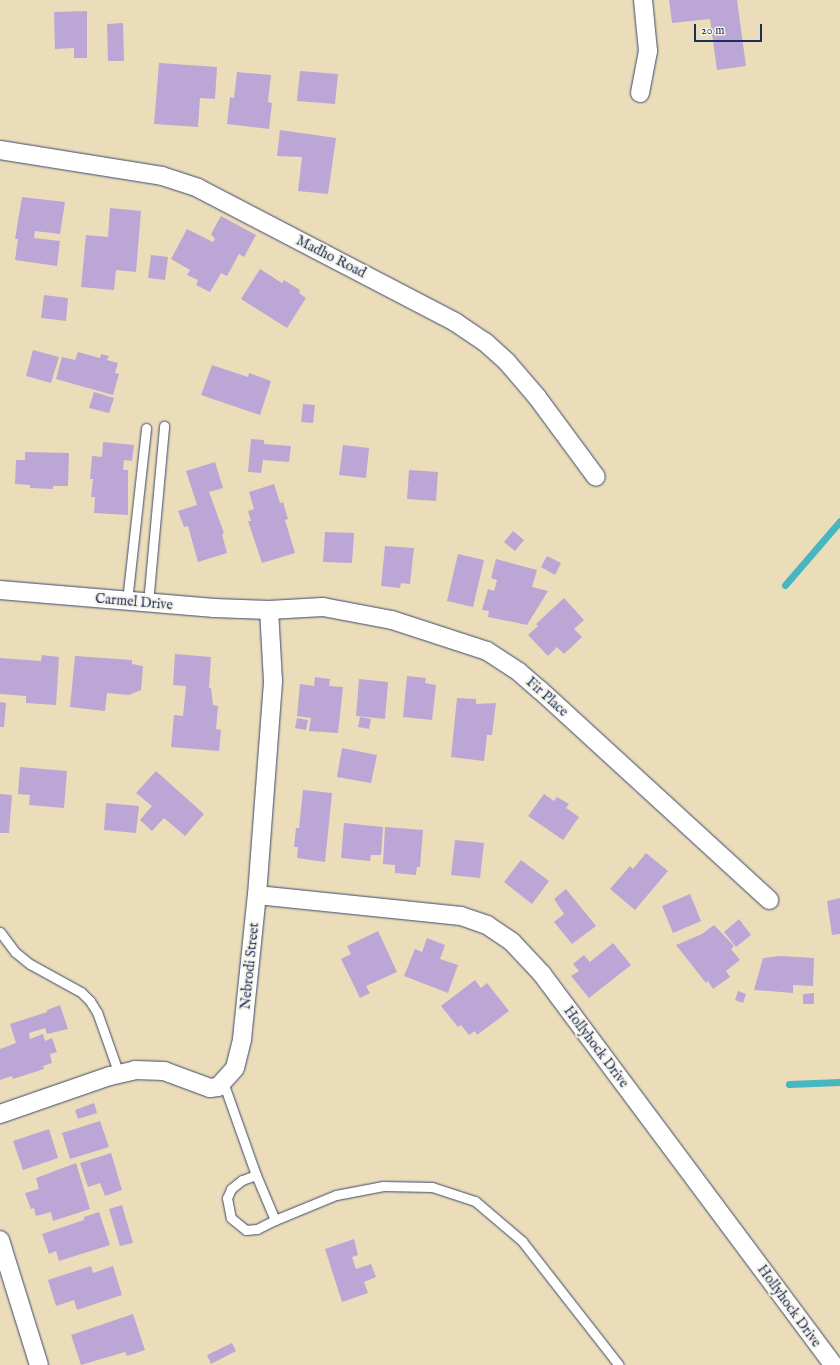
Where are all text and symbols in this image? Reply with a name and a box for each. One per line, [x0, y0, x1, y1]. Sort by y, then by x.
scale bar [696, 16, 764, 42]
text: 20 m [701, 23, 724, 38]
street label: Madho Road [293, 232, 369, 282]
street label: Carmel Drive [94, 590, 174, 614]
street label: Fir Place [522, 674, 572, 720]
street label: Nebrodi Street [237, 922, 263, 1010]
street label: Hollyhock Drive [560, 1003, 632, 1091]
street label: Hollyhock Drive [754, 1262, 824, 1350]

